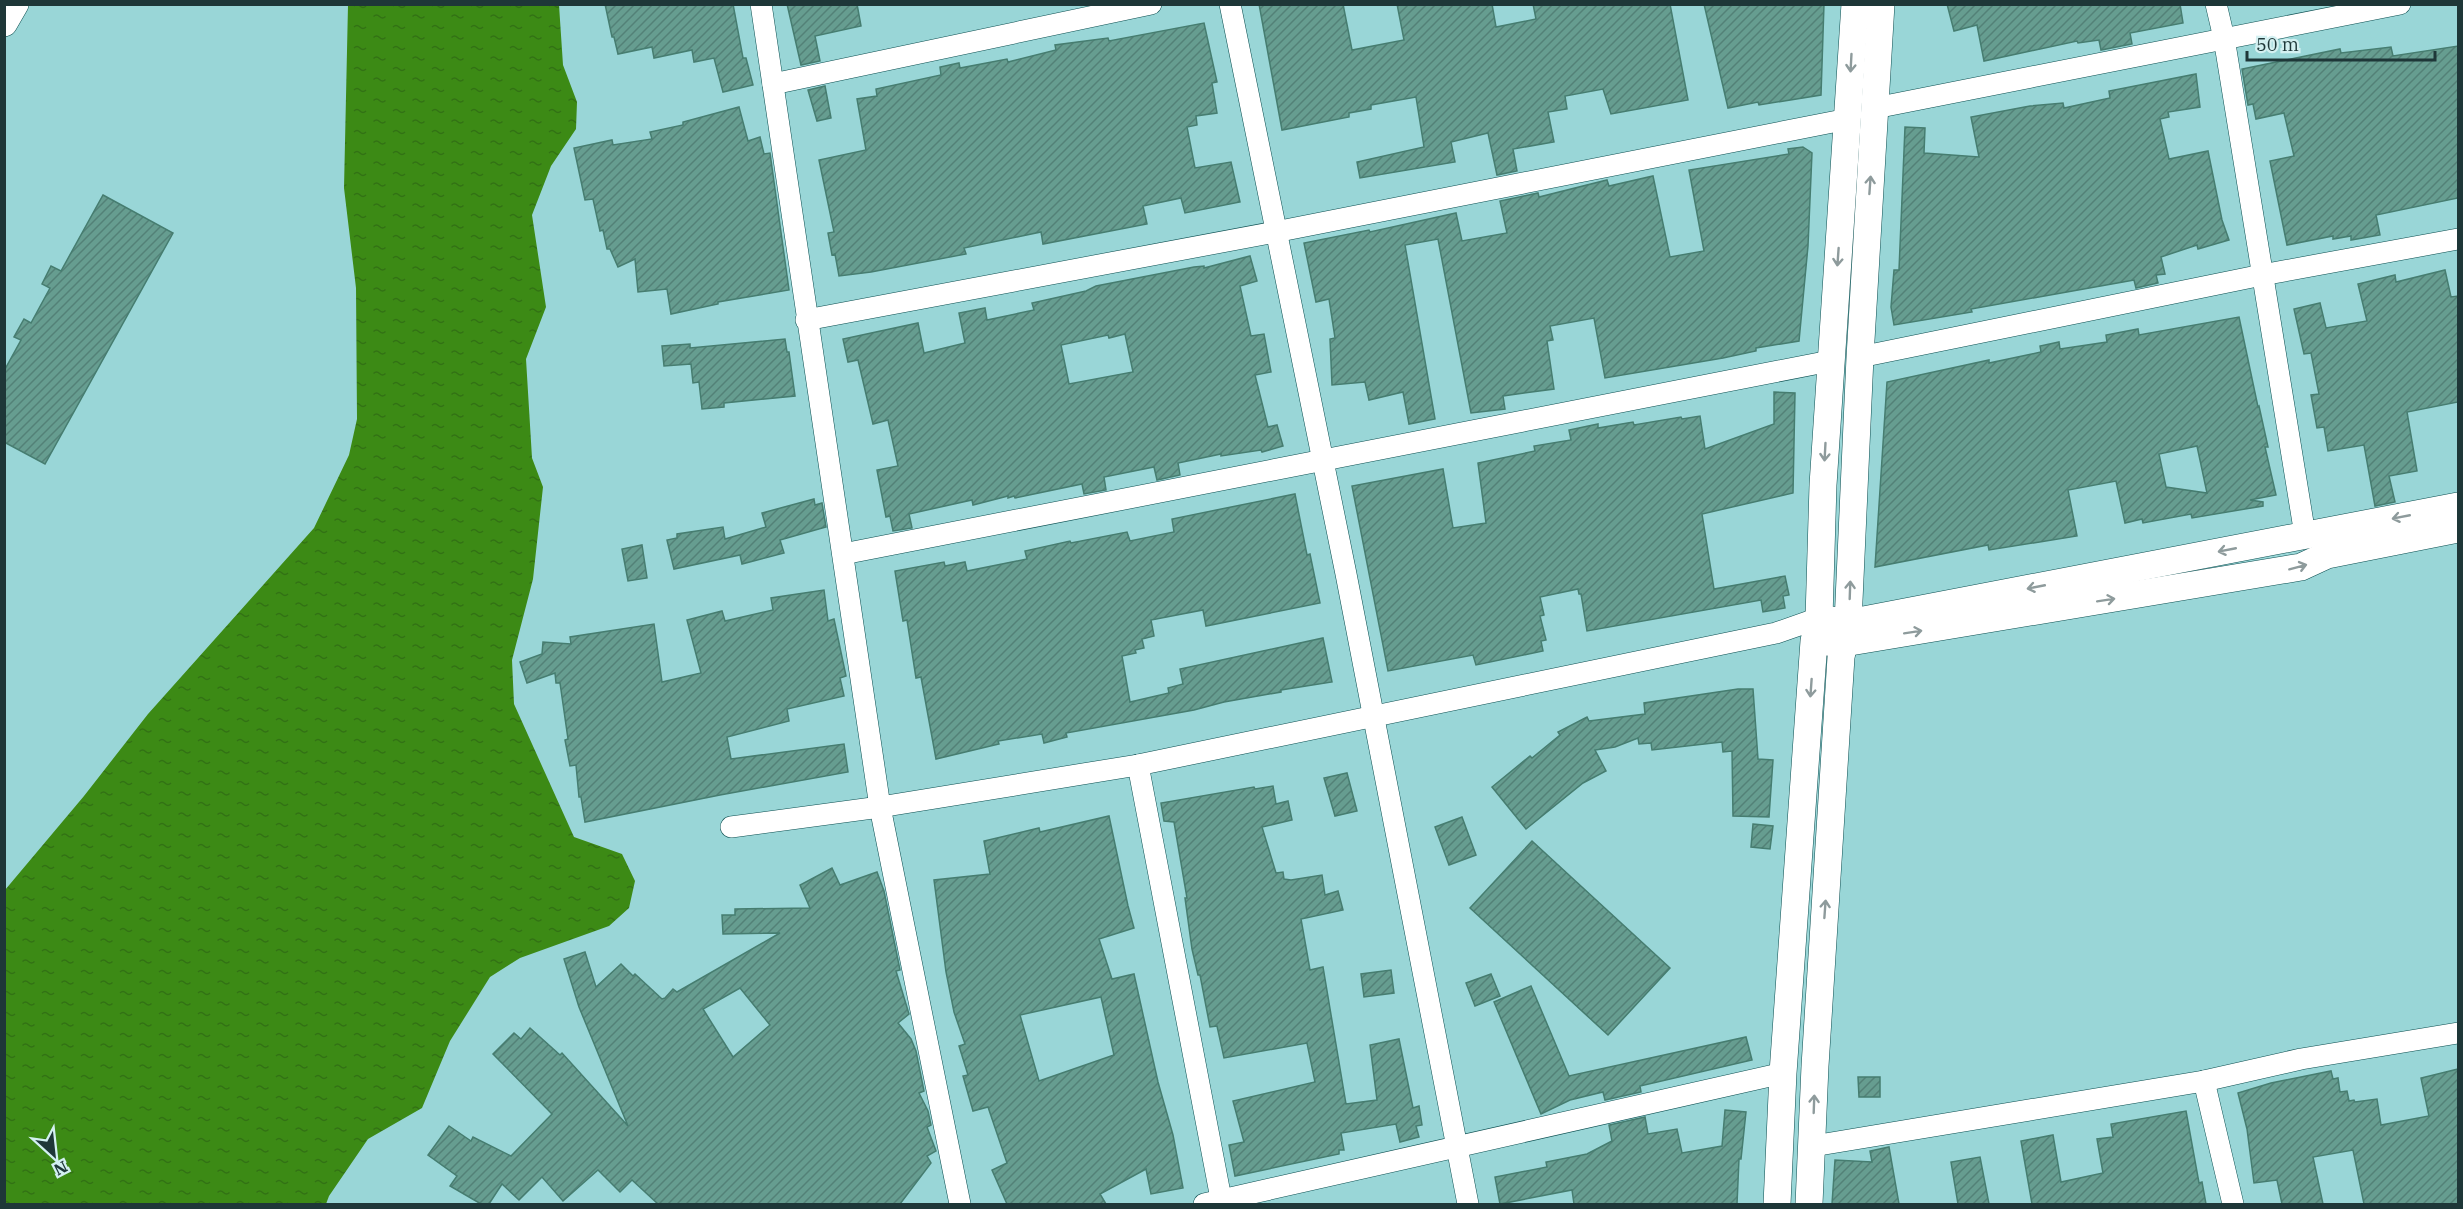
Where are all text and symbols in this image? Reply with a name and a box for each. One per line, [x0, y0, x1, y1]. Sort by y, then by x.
scale bar [2247, 24, 2434, 62]
text: 50 m [2256, 33, 2299, 56]
one-way arrow [1846, 52, 1857, 72]
one-way arrow [1865, 176, 1876, 196]
one-way arrow [1832, 247, 1843, 267]
one-way arrow [1819, 442, 1830, 461]
one-way arrow [2392, 512, 2411, 523]
one-way arrow [2218, 545, 2238, 556]
one-way arrow [2288, 560, 2307, 572]
one-way arrow [1844, 580, 1855, 600]
one-way arrow [2026, 582, 2046, 593]
one-way arrow [2095, 594, 2115, 605]
one-way arrow [1903, 626, 1923, 637]
one-way arrow [1805, 678, 1816, 698]
one-way arrow [1820, 900, 1831, 920]
one-way arrow [1809, 1095, 1820, 1115]
north arrow [24, 1125, 84, 1185]
text: N [51, 1157, 71, 1180]

